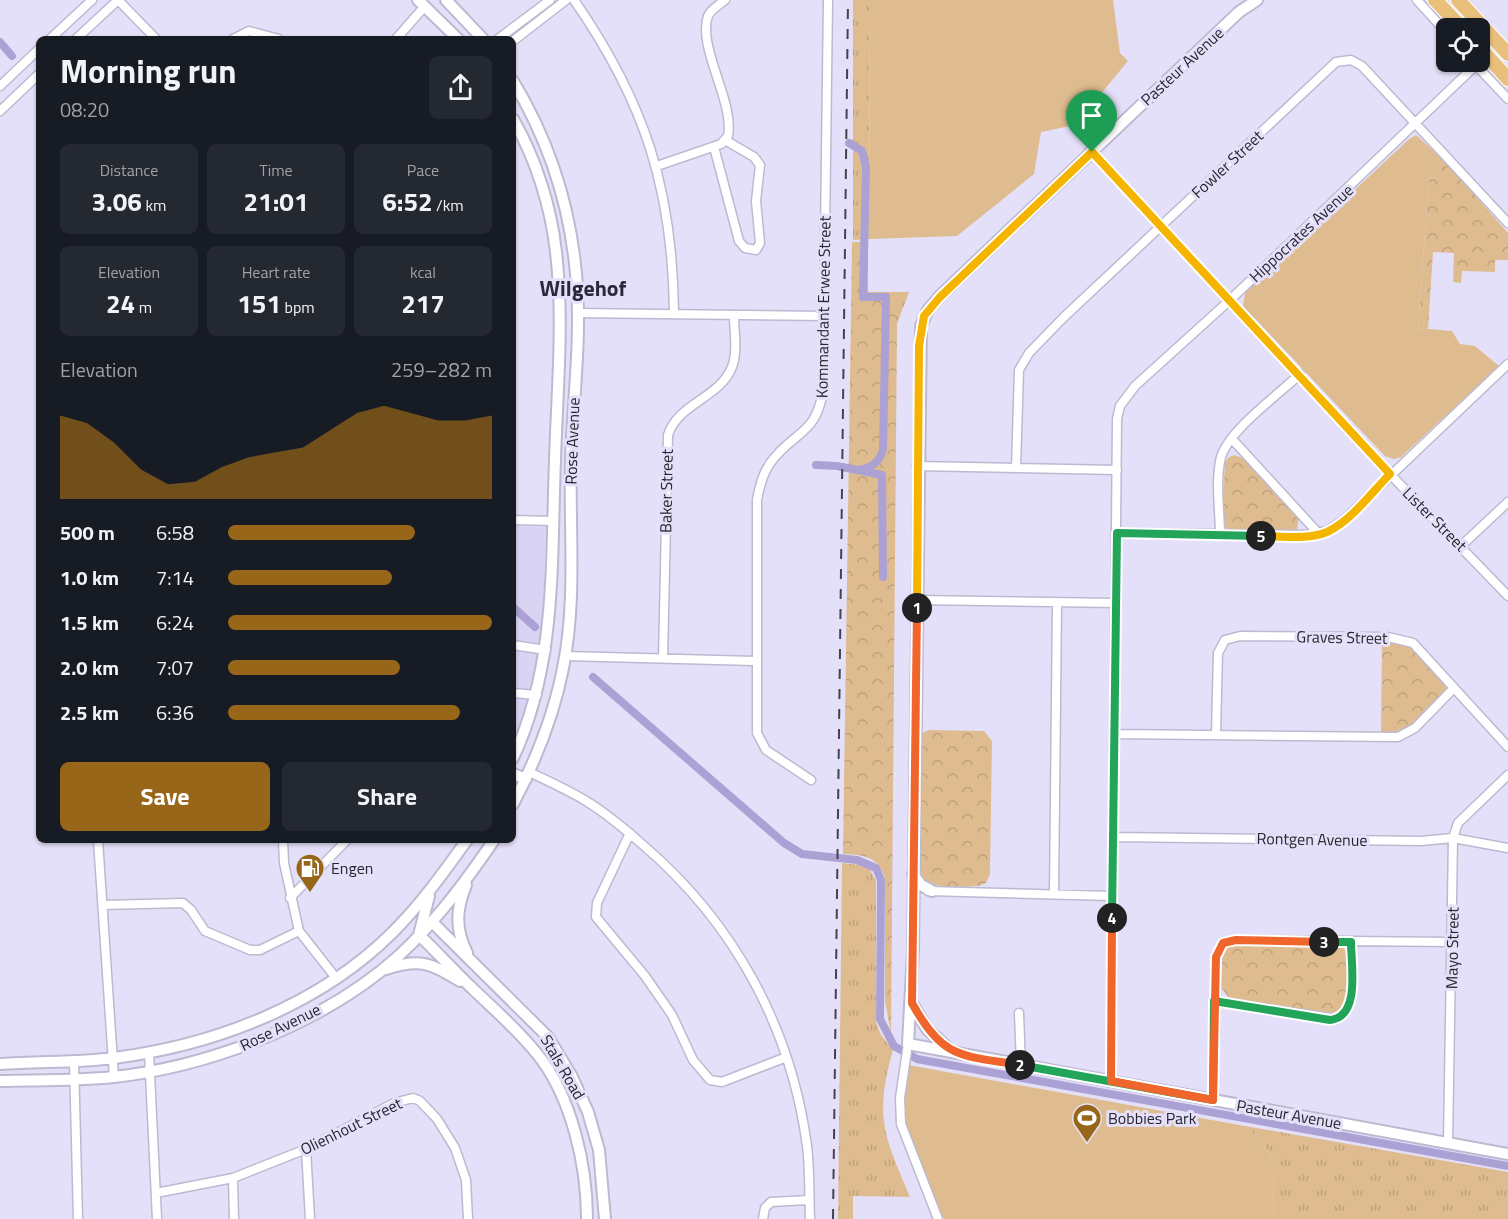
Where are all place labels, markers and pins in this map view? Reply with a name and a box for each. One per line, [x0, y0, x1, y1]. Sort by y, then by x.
pin [1066, 90, 1117, 152]
pin: 5 [1246, 521, 1276, 551]
pin: 1 [902, 593, 932, 623]
fuel station icon: Engen [294, 852, 326, 894]
place label: Engen [331, 856, 373, 880]
pin: 4 [1097, 903, 1127, 933]
pin: 3 [1309, 927, 1339, 957]
pin: 2 [1005, 1050, 1035, 1080]
sports icon: Bobbies Park [1071, 1102, 1103, 1144]
place label: Bobbies Park [1108, 1106, 1197, 1130]

